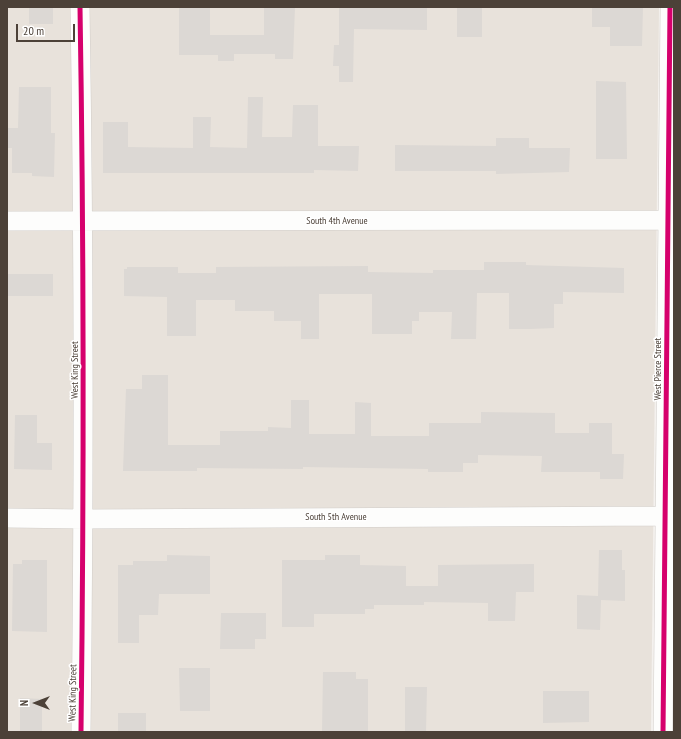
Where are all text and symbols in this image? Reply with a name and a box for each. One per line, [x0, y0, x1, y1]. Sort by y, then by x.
scale bar [18, 16, 77, 42]
text: 20 m [23, 23, 44, 38]
street label: South 4th Avenue [306, 215, 368, 227]
street label: West Pierce Street [652, 338, 664, 400]
street label: West King Street [69, 341, 81, 399]
street label: South 5th Avenue [305, 511, 367, 523]
street label: West King Street [67, 664, 79, 722]
north arrow [16, 683, 56, 723]
text: N [17, 700, 31, 706]

